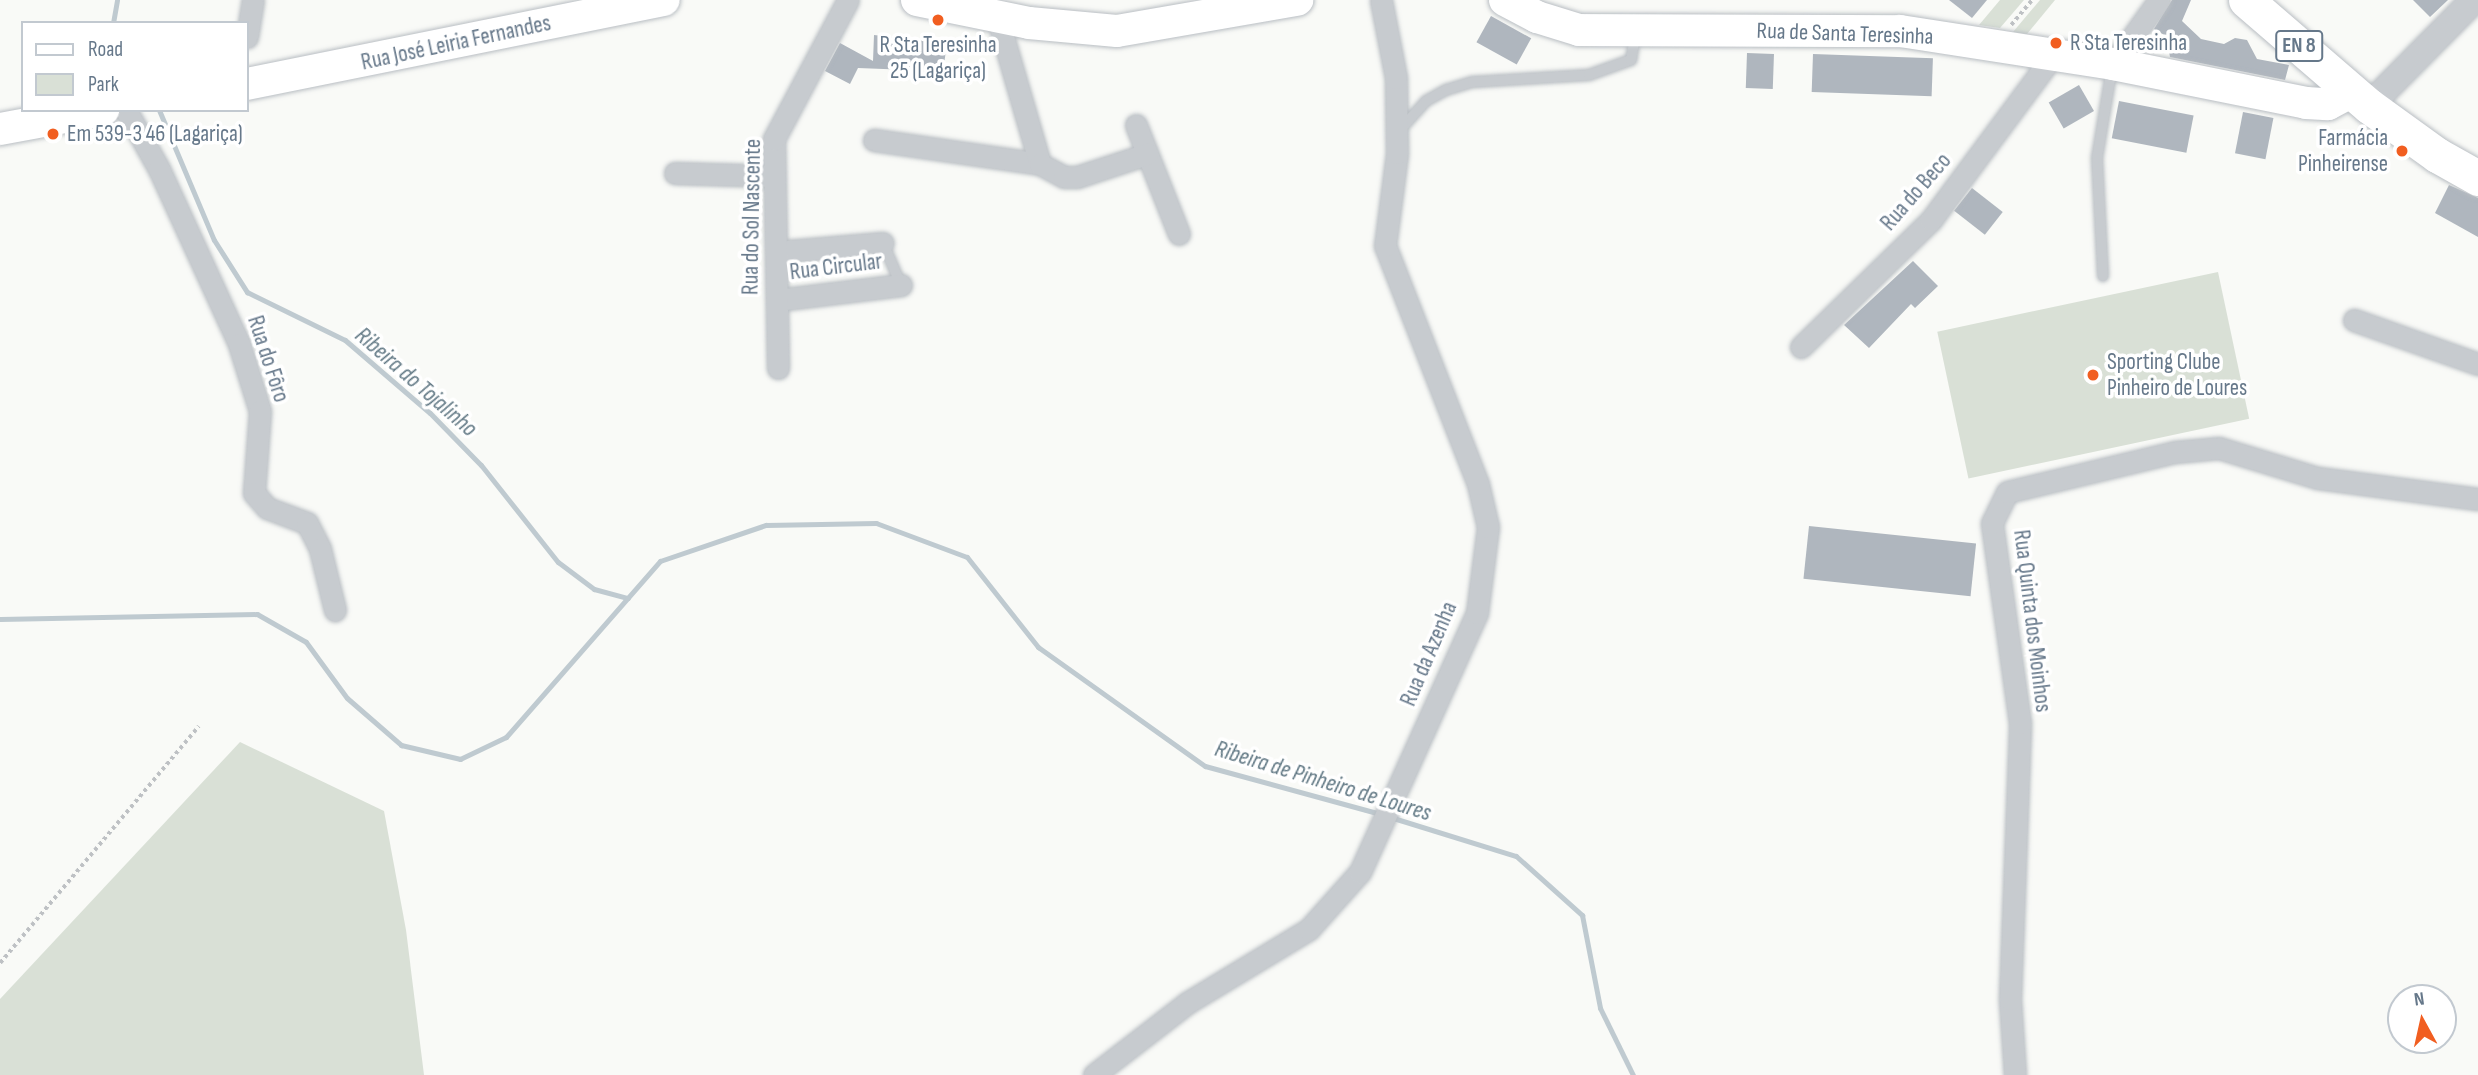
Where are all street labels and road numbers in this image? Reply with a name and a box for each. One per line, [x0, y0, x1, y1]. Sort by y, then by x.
street label: Rua José Leiria Fernandes [359, 9, 553, 77]
street label: Rua de Santa Teresinha [1756, 17, 1934, 51]
road number: EN 8 [2274, 28, 2324, 64]
street label: Rua do Sol Nascente [737, 139, 767, 295]
street label: Rua do Beco [1875, 148, 1957, 236]
street label: Rua Circular [788, 248, 884, 286]
street label: Rua do Fôro [241, 312, 295, 406]
street label: Rua Quinta dos Moinhos [2007, 528, 2057, 714]
street label: Rua da Azenha [1395, 598, 1463, 710]

